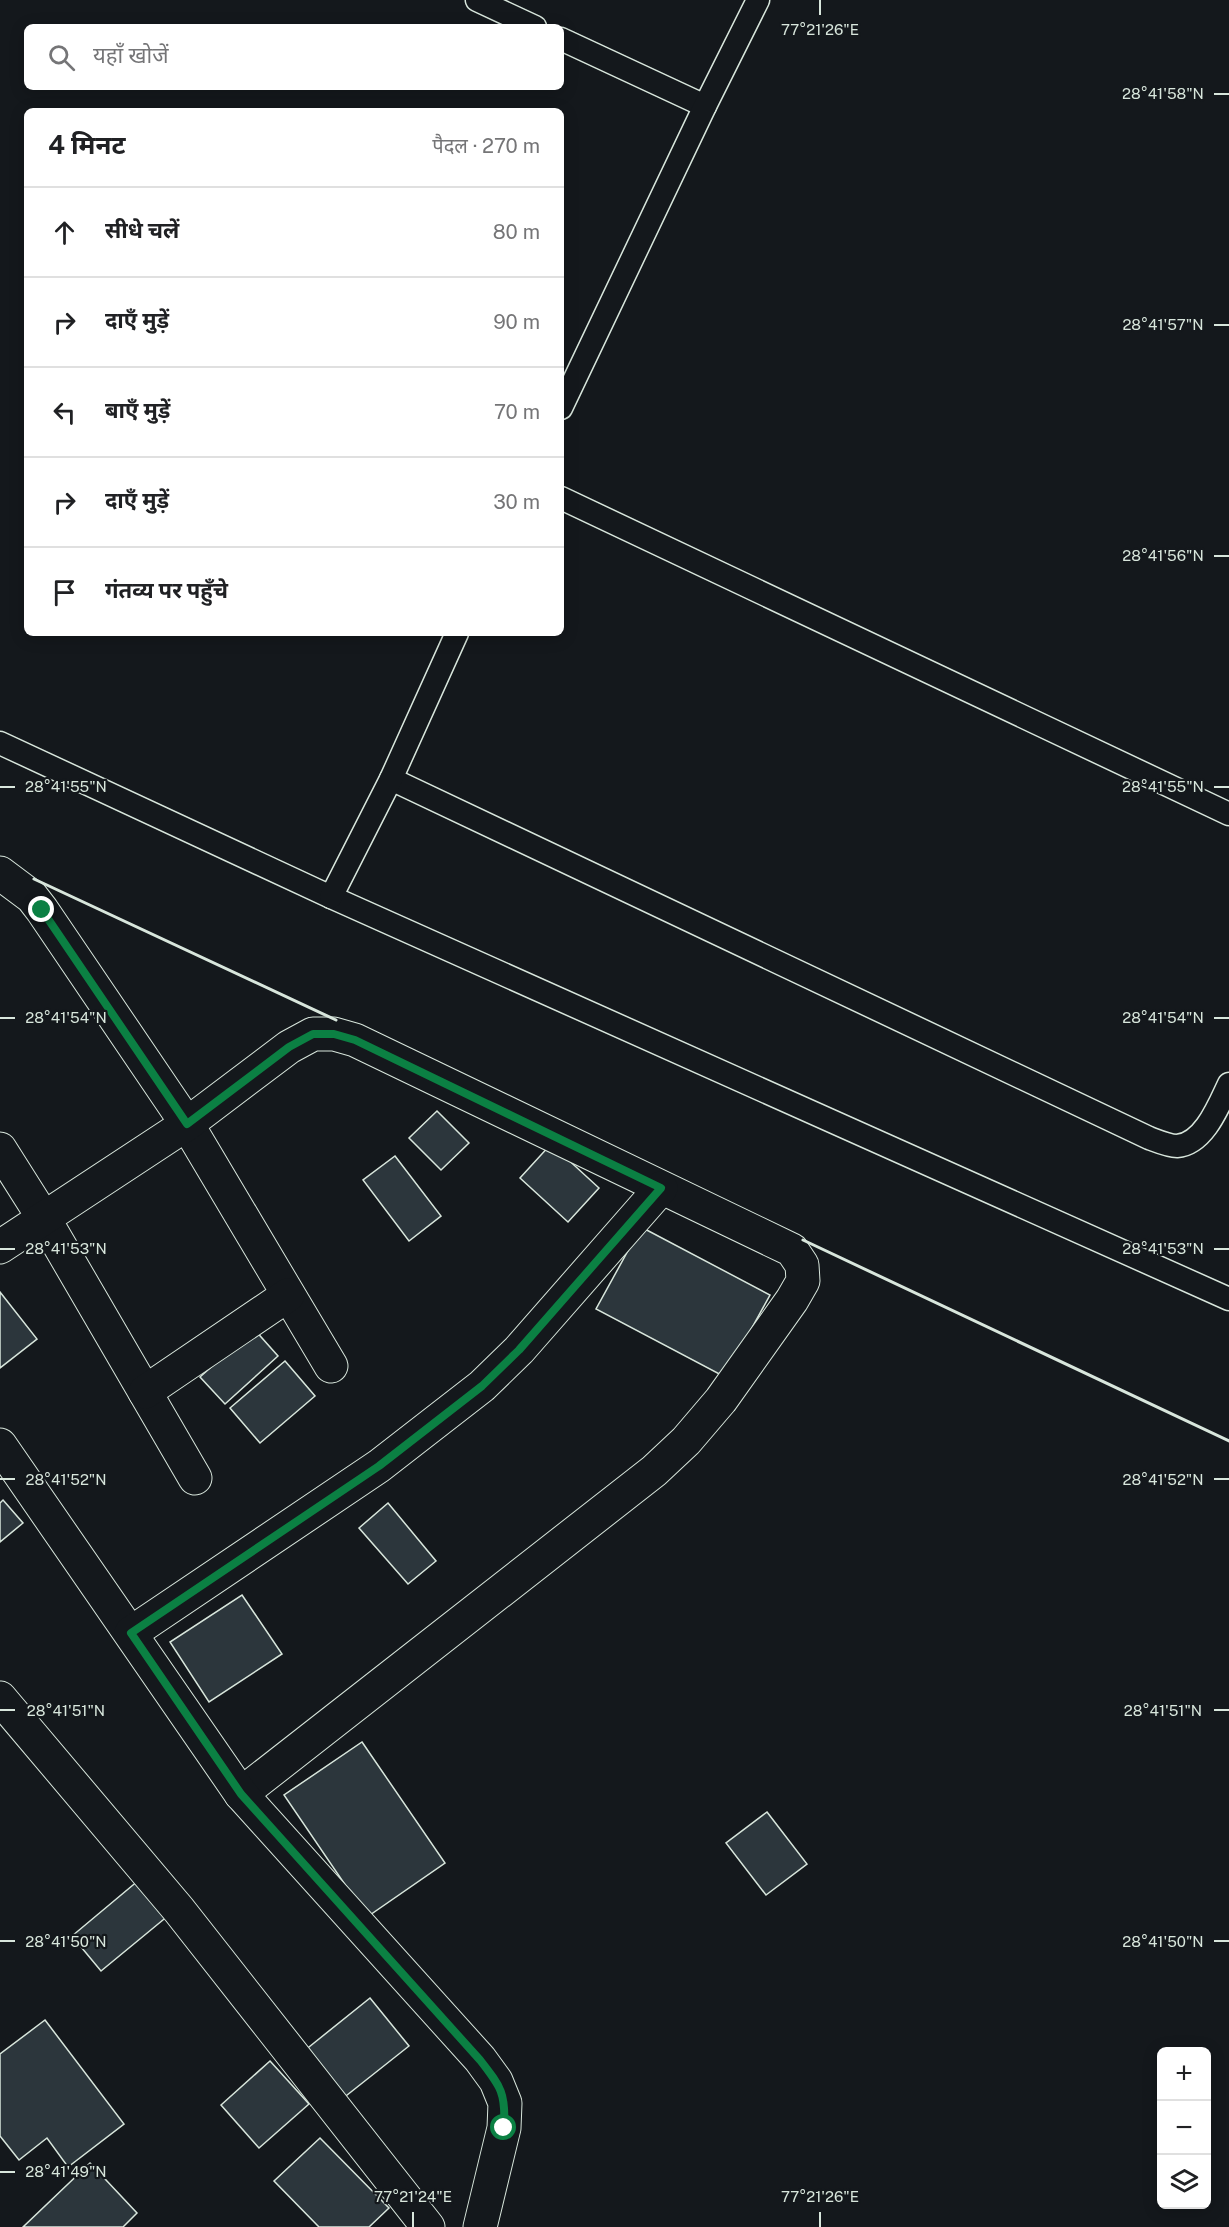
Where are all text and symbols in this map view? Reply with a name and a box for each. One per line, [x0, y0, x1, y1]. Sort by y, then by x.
text: 77°21'26"E [781, 21, 859, 38]
search box [24, 24, 564, 90]
icon: search [45, 41, 78, 74]
text: यहाँ खोजें [93, 42, 169, 68]
text: 28°41'58"N [1122, 85, 1204, 102]
text: 4 मिनट [48, 129, 126, 160]
text: पैदल · 270 m [432, 134, 540, 158]
icon: ahead [48, 216, 81, 249]
text: सीधे चलें [105, 217, 179, 243]
text: 80 m [493, 220, 540, 244]
icon: right [48, 306, 81, 339]
text: दाएँ मुड़ें [105, 307, 169, 333]
text: 90 m [493, 310, 540, 334]
text: 28°41'57"N [1122, 316, 1204, 333]
icon: left [48, 396, 81, 429]
text: बाएँ मुड़ें [105, 397, 170, 423]
text: 70 m [494, 400, 540, 424]
icon: right [48, 486, 81, 519]
text: दाएँ मुड़ें [105, 487, 169, 513]
text: 30 m [493, 490, 540, 514]
text: 28°41'56"N [1122, 547, 1204, 564]
icon: arrive [48, 576, 81, 609]
text: गंतव्य पर पहुँचे [105, 577, 228, 603]
text: 28°41'55"N [25, 778, 107, 795]
text: 28°41'55"N [1122, 778, 1204, 795]
route end [28, 896, 54, 922]
text: 28°41'54"N [25, 1009, 107, 1026]
text: 28°41'54"N [1122, 1009, 1204, 1026]
text: 28°41'53"N [25, 1240, 107, 1257]
text: 28°41'53"N [1122, 1240, 1204, 1257]
text: 28°41'52"N [25, 1471, 107, 1488]
text: 28°41'52"N [1122, 1471, 1204, 1488]
text: 28°41'51"N [27, 1702, 105, 1719]
text: 28°41'51"N [1124, 1702, 1202, 1719]
text: 28°41'50"N [25, 1933, 107, 1950]
text: 28°41'50"N [1122, 1933, 1204, 1950]
map controls [1157, 2047, 1211, 2209]
button: + [1157, 2047, 1211, 2101]
button: − [1157, 2101, 1211, 2155]
route start [490, 2114, 516, 2140]
button: layers [1157, 2155, 1211, 2209]
text: 28°41'49"N [25, 2163, 107, 2180]
text: 77°21'24"E [374, 2188, 452, 2205]
text: 77°21'26"E [781, 2188, 859, 2205]

